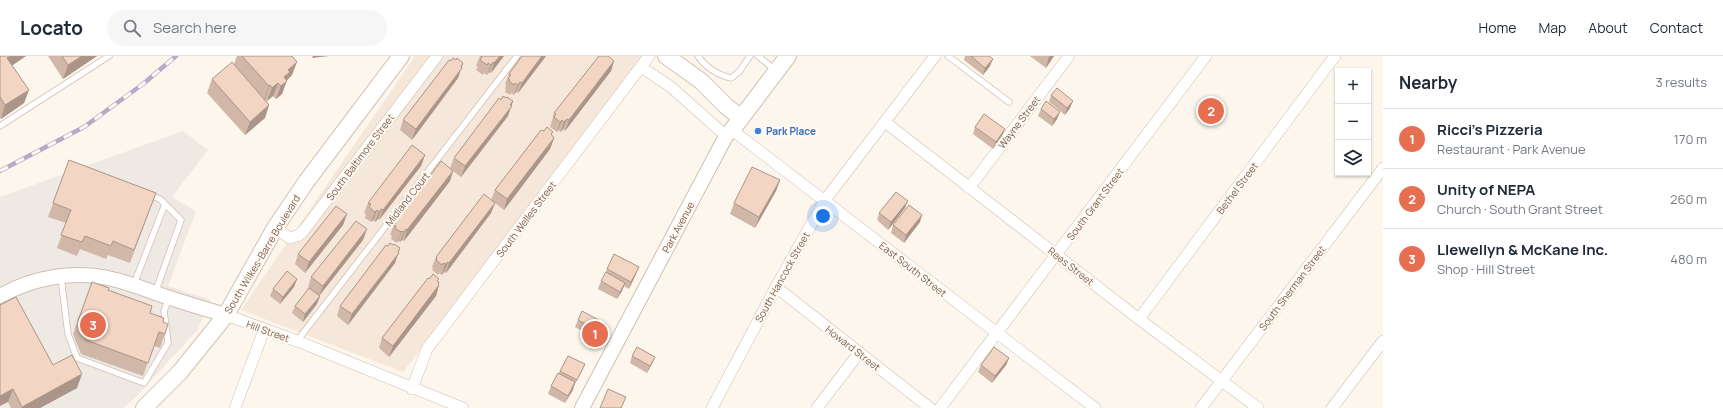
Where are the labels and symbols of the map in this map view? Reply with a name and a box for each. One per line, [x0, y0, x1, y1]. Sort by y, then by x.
street label: Wayne Street [995, 93, 1043, 151]
pin: 2 [1198, 96, 1224, 126]
street label: South Baltimore Street [323, 111, 397, 203]
place label: Park Place [766, 124, 816, 138]
marker: Park Place [753, 126, 763, 136]
street label: Bethel Street [1213, 159, 1261, 217]
street label: South Grant Street [1063, 165, 1127, 243]
street label: Midland Court [381, 169, 433, 229]
street label: South Welles Street [493, 178, 559, 260]
street label: South Wilkes-Barre Boulevard [221, 192, 303, 316]
street label: Park Avenue [659, 199, 697, 255]
your location [813, 206, 833, 226]
street label: South Hancock Street [751, 229, 813, 325]
street label: East South Street [876, 238, 950, 300]
street label: South Sherman Street [1255, 243, 1329, 333]
street label: Rees Street [1045, 244, 1097, 288]
pin: 3 [80, 310, 106, 340]
street label: Hill Street [244, 317, 292, 345]
pin: 1 [582, 319, 608, 349]
street label: Howard Street [823, 322, 883, 374]

